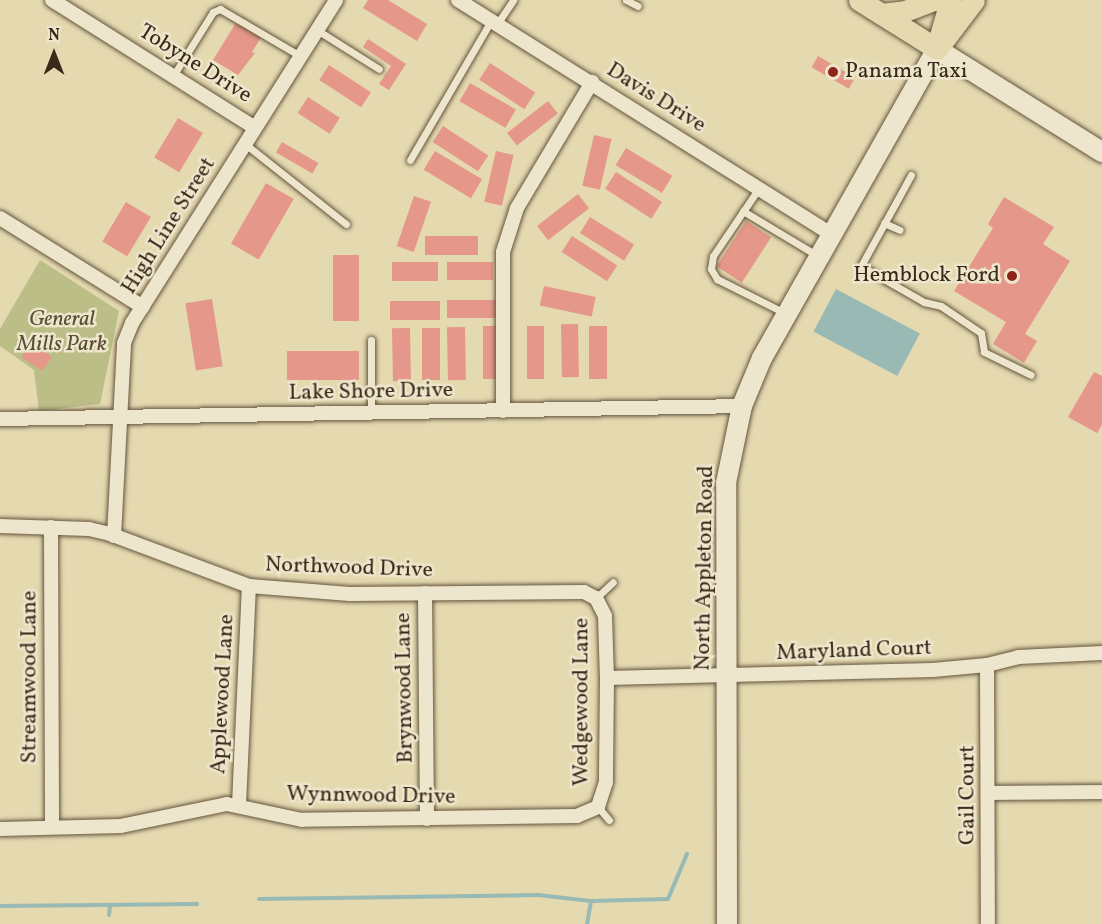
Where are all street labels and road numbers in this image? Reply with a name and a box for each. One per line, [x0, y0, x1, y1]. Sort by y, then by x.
street label: Tobyne Drive [134, 19, 256, 109]
street label: Davis Drive [601, 57, 711, 139]
street label: High Line Street [116, 153, 222, 299]
street label: Lake Shore Drive [289, 377, 453, 407]
street label: North Appleton Road [690, 465, 720, 671]
street label: Northwood Drive [265, 552, 433, 584]
street label: Streamwood Lane [17, 591, 43, 763]
street label: Brynwood Lane [390, 612, 420, 764]
street label: Applewood Lane [206, 613, 240, 775]
street label: Wedgewood Lane [569, 618, 595, 786]
street label: Maryland Court [776, 635, 932, 667]
street label: Gail Court [955, 745, 981, 845]
street label: Wynnwood Drive [286, 781, 456, 811]

